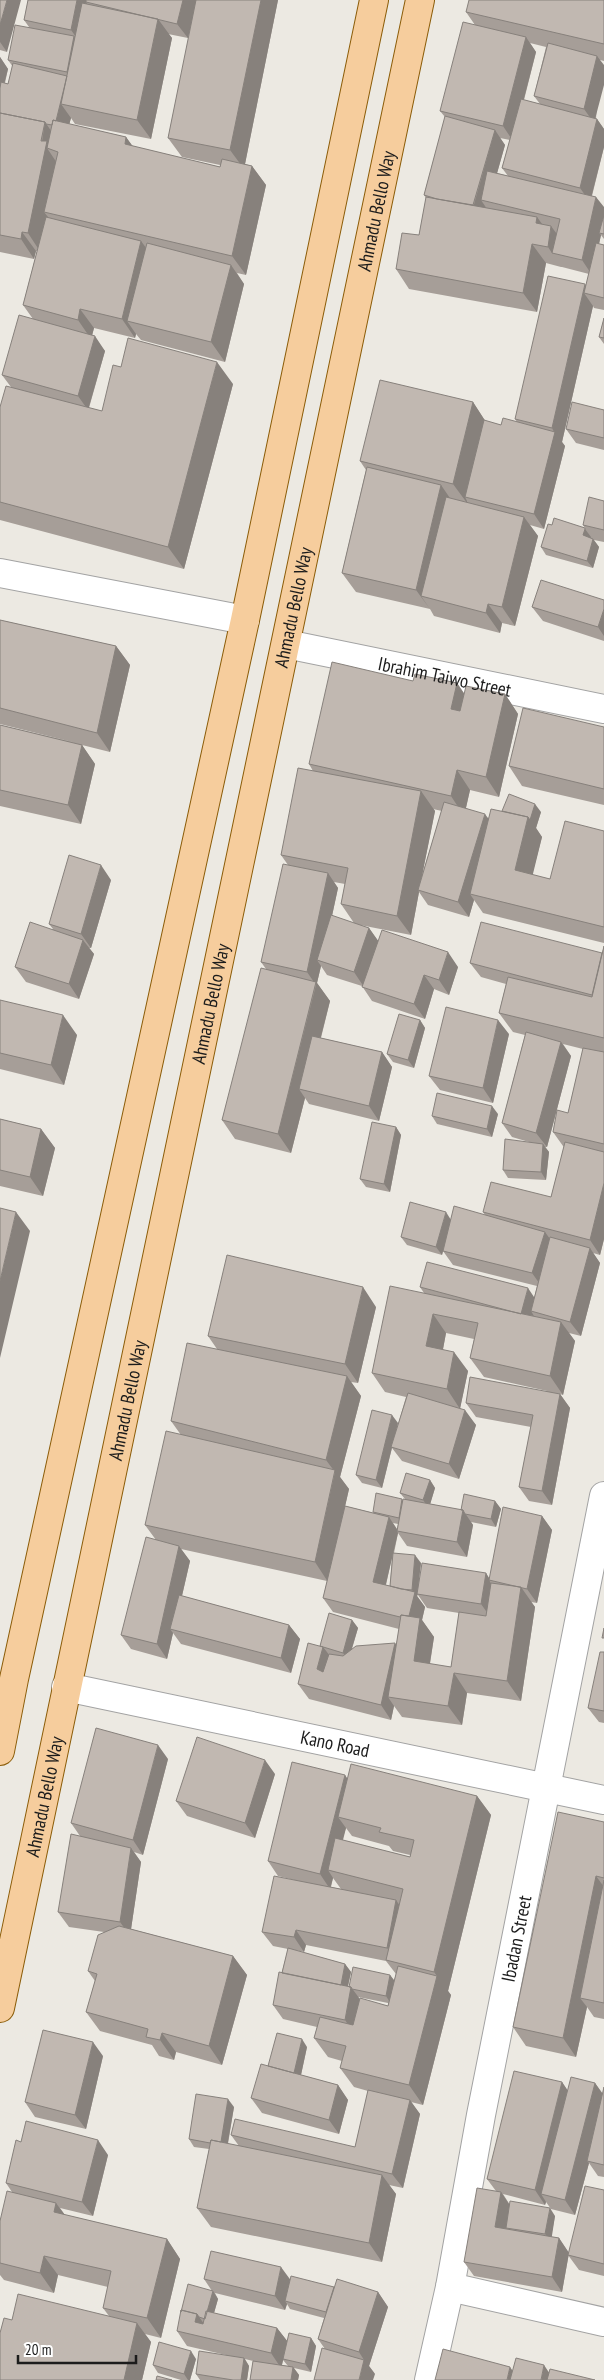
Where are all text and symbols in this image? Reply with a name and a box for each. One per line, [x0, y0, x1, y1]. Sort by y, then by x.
street label: Ahmadu Bello Way [352, 148, 400, 273]
street label: Ahmadu Bello Way [269, 544, 317, 670]
street label: Ibrahim Taiwo Street [376, 651, 514, 702]
street label: Ahmadu Bello Way [186, 941, 235, 1066]
street label: Ahmadu Bello Way [103, 1337, 152, 1463]
street label: Kano Road [299, 1725, 372, 1762]
street label: Ahmadu Bello Way [20, 1733, 69, 1859]
street label: Ibadan Street [496, 1892, 537, 1984]
scale bar [18, 2332, 135, 2364]
text: 20 m [25, 2340, 51, 2359]

